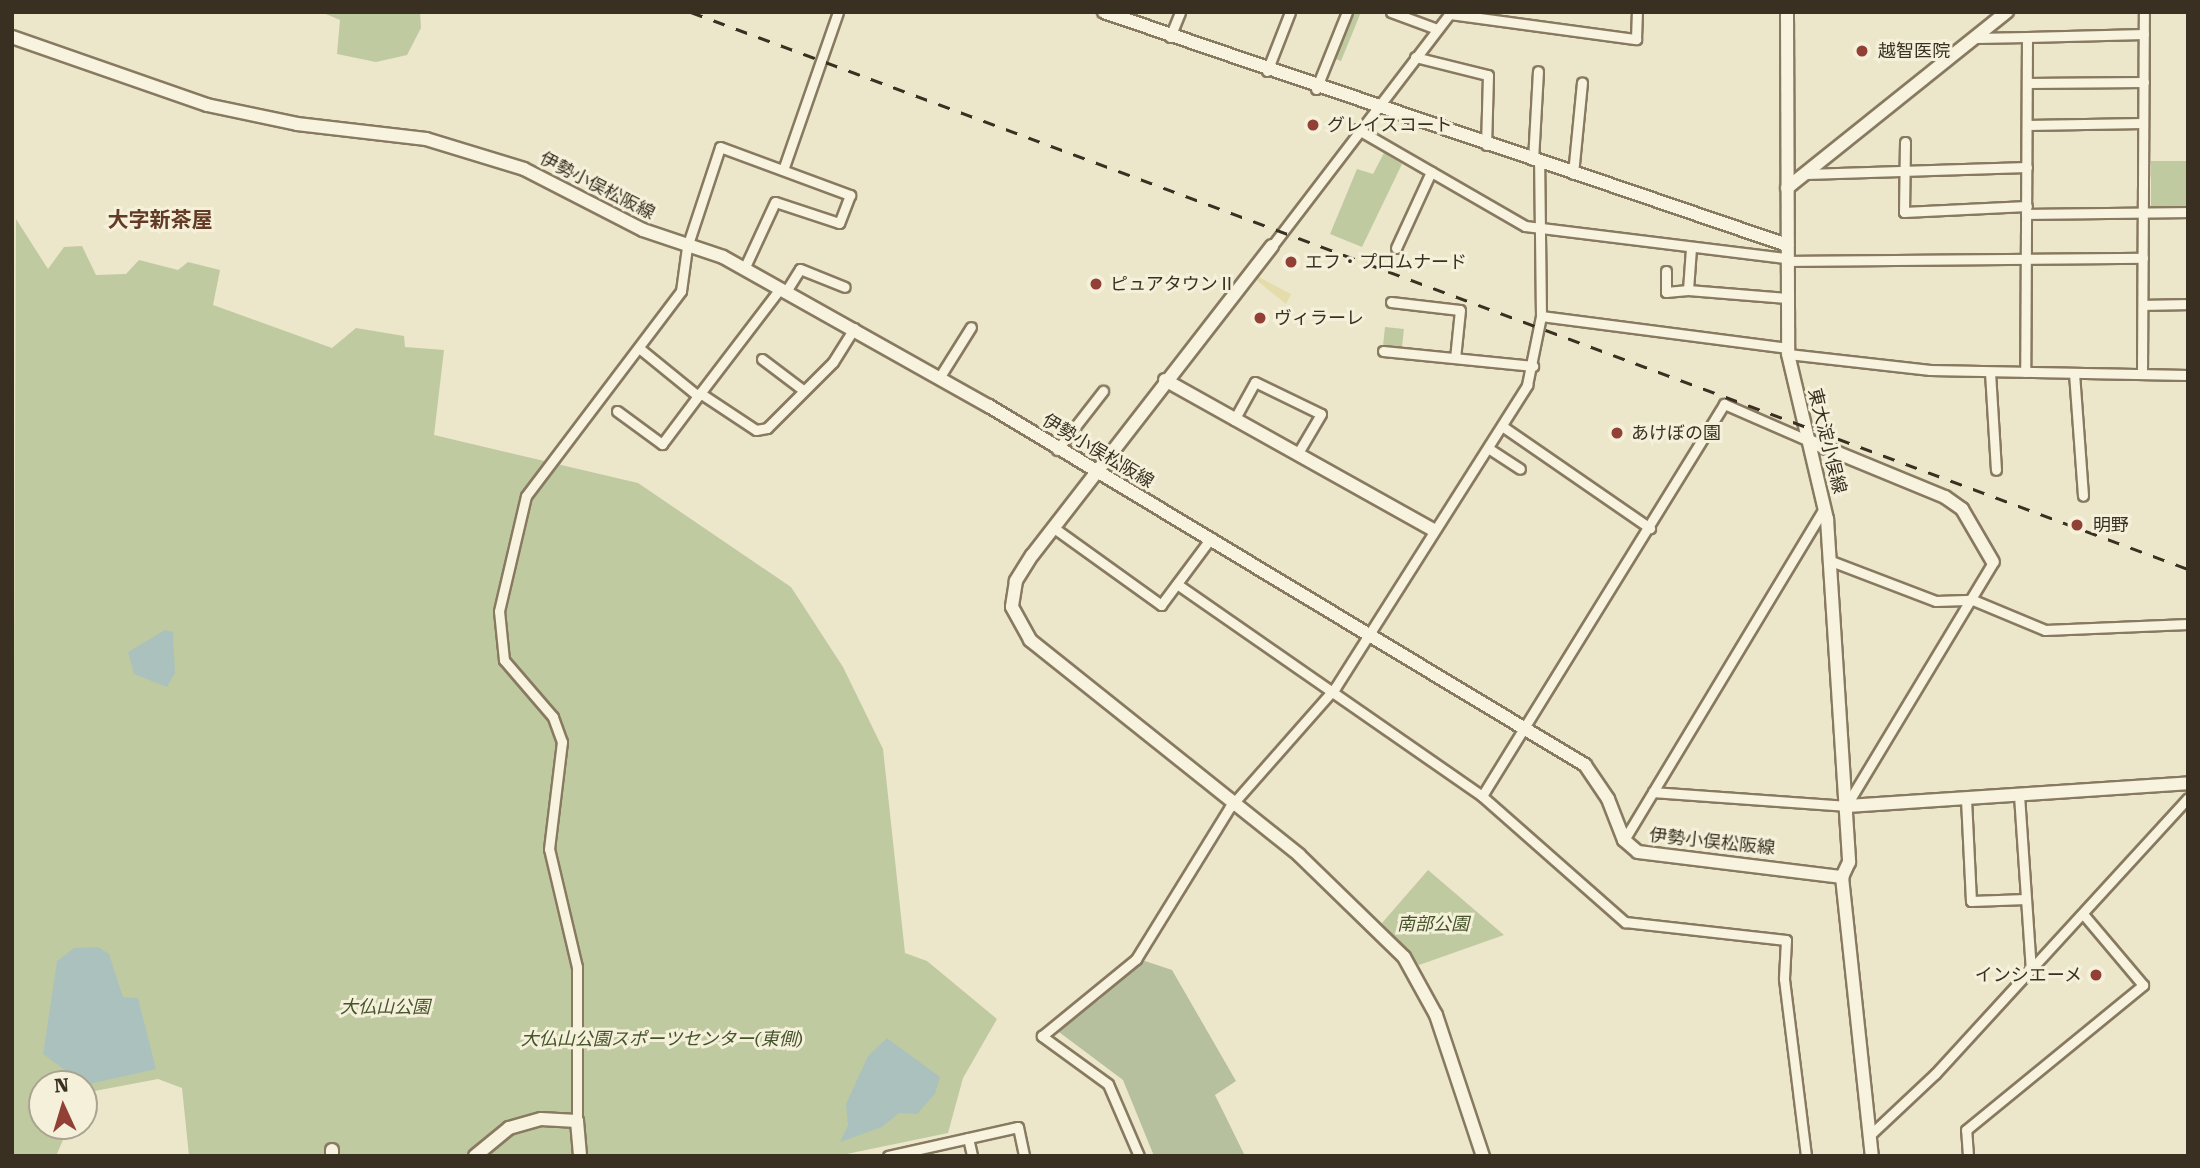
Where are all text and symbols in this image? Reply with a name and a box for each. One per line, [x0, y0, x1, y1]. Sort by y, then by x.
place label: 越智医院 [1878, 40, 1950, 62]
marker: 越智医院 [1852, 41, 1872, 61]
place label: グレイスコート [1327, 114, 1453, 136]
marker: グレイスコート [1305, 117, 1321, 133]
street label: 伊勢小俣松阪線 [536, 148, 658, 224]
district label: 大字新茶屋 [108, 207, 212, 233]
place label: エフ・プロムナード [1305, 251, 1467, 273]
marker: エフ・プロムナード [1283, 254, 1299, 270]
place label: ピュアタウンⅡ [1110, 273, 1236, 295]
marker: ピュアタウンⅡ [1088, 276, 1104, 292]
place label: ヴィラーレ [1274, 307, 1364, 329]
marker: ヴィラーレ [1252, 310, 1268, 326]
street label: 東大淀小俣線 [1803, 386, 1851, 496]
street label: 伊勢小俣松阪線 [1038, 409, 1158, 493]
place label: あけぼの園 [1631, 422, 1721, 444]
marker: あけぼの園 [1609, 425, 1625, 441]
place label: 明野 [2093, 514, 2129, 536]
marker: 明野 [2067, 515, 2087, 535]
street label: 伊勢小俣松阪線 [1648, 825, 1776, 859]
park label: 南部公園 [1397, 913, 1469, 935]
place label: インシエーメ [1974, 964, 2082, 986]
marker: インシエーメ [2088, 967, 2104, 983]
park label: 大仏山公園 [340, 996, 430, 1018]
park label: 大仏山公園スポーツセンター(東側) [521, 1028, 803, 1050]
north arrow [28, 1070, 98, 1140]
text: N [54, 1074, 70, 1098]

